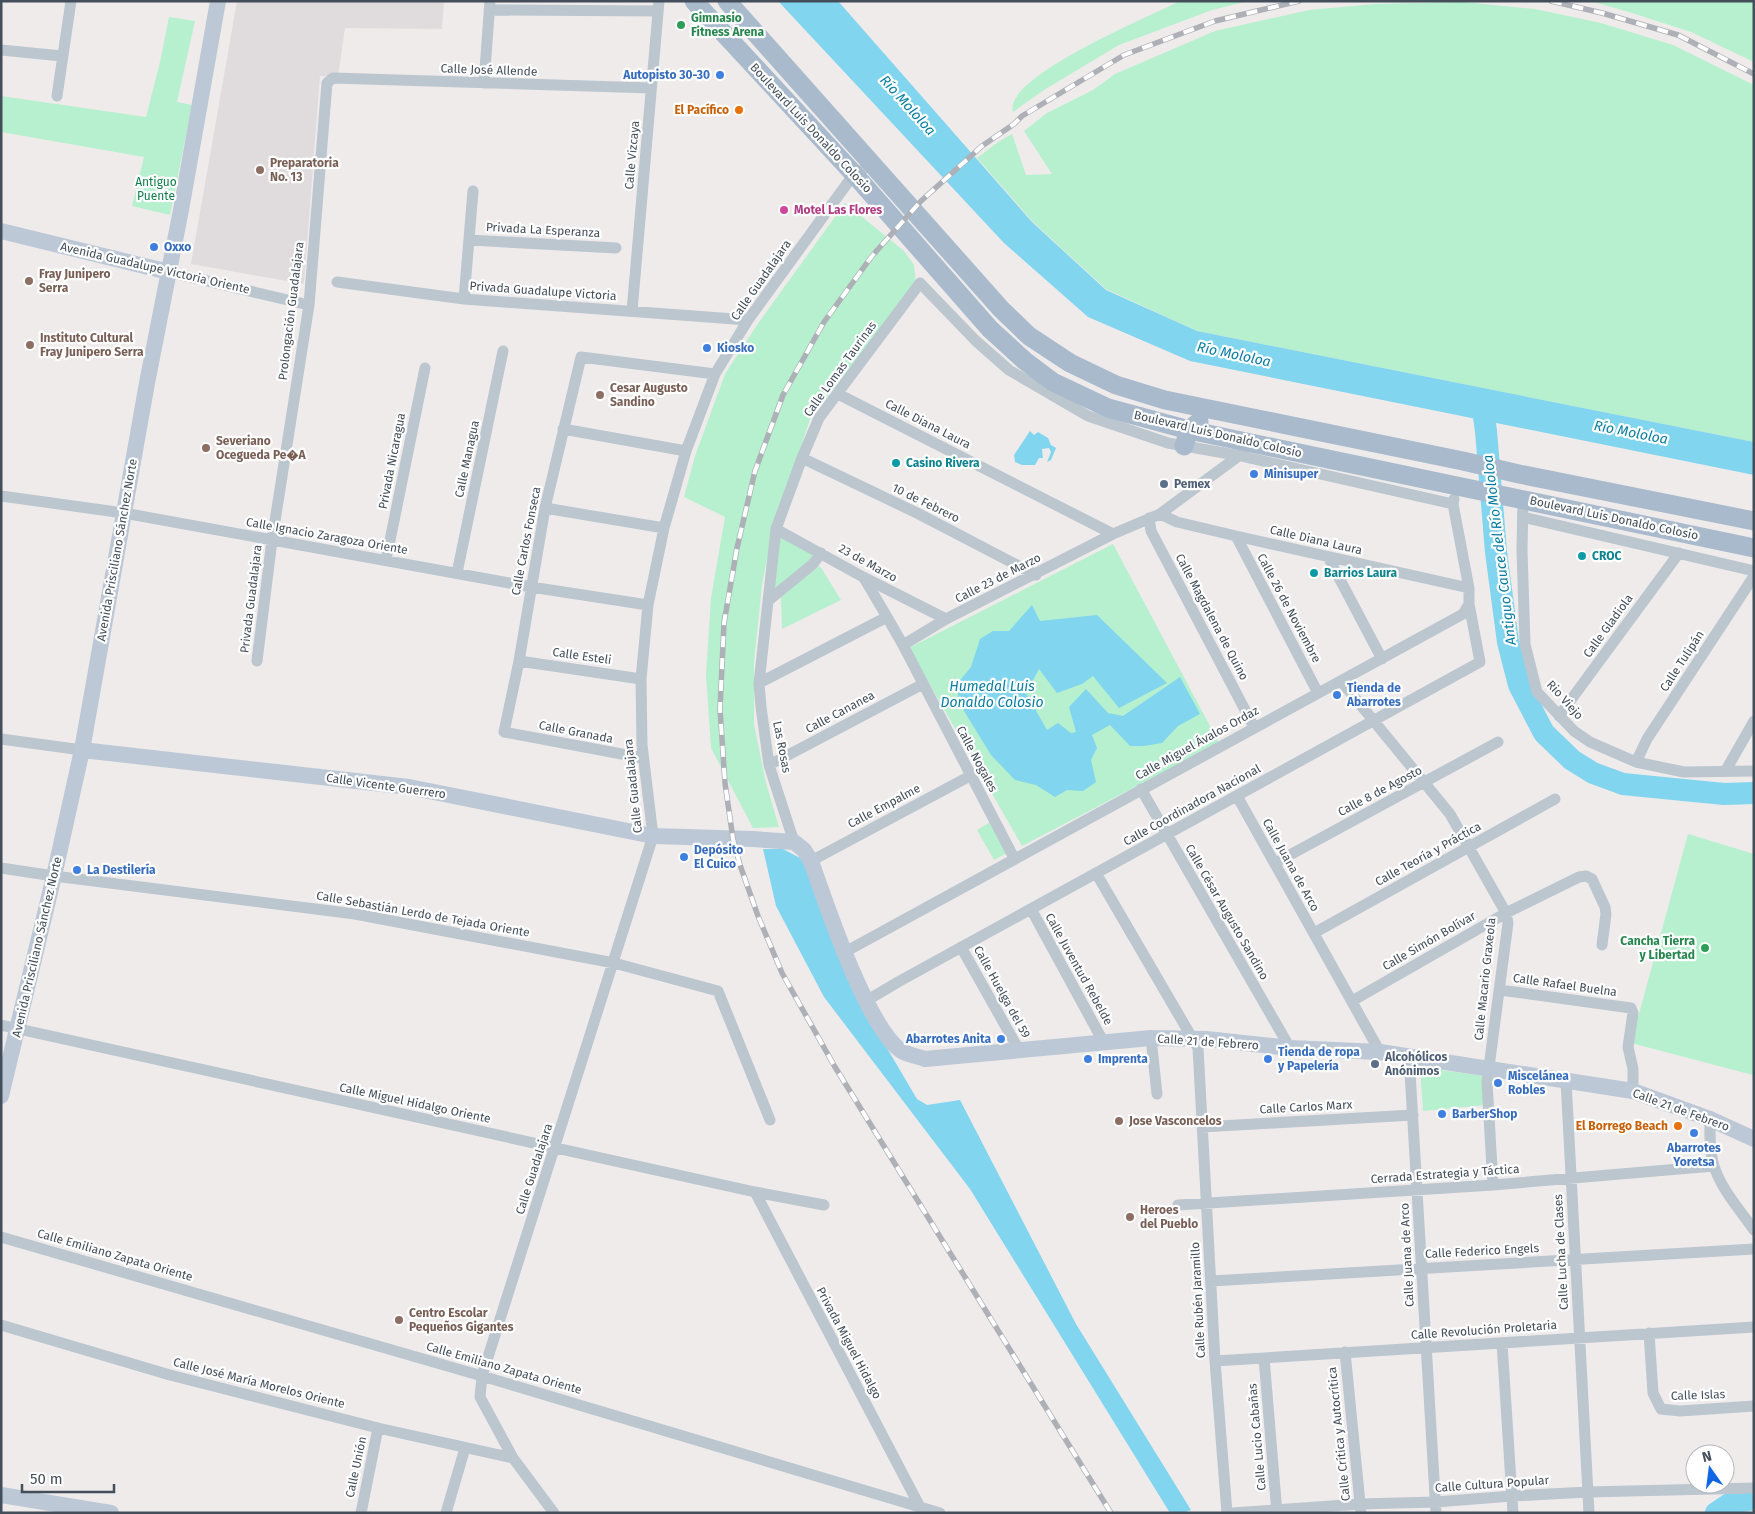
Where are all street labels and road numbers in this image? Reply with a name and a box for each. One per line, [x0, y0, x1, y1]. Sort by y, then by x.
street label: Boulevard Luis Donaldo Colosio [747, 60, 875, 196]
street label: Calle José Allende [440, 61, 538, 79]
street label: Calle Vizcaya [622, 120, 642, 190]
street label: Privada La Esperanza [485, 220, 601, 240]
street label: Calle Guadalajara [728, 237, 794, 323]
street label: Avenida Guadalupe Victoria Oriente [59, 239, 251, 297]
street label: Prolongación Guadalajara [276, 241, 306, 381]
street label: Privada Guadalupe Victoria [469, 279, 617, 303]
street label: Calle Lomas Taurinas [801, 318, 879, 419]
street label: Calle Diana Laura [883, 396, 973, 452]
street label: Boulevard Luis Donaldo Colosio [1133, 408, 1303, 460]
street label: Privada Nicaragua [376, 412, 408, 510]
street label: Calle Managua [452, 419, 482, 499]
street label: Avenida Prisciliano Sánchez Norte [94, 458, 140, 642]
street label: 10 de Febrero [890, 481, 962, 525]
street label: Calle Carlos Fonseca [509, 485, 543, 597]
street label: Boulevard Luis Donaldo Colosio [1528, 493, 1700, 543]
street label: Calle Ignacio Zaragoza Oriente [245, 515, 409, 557]
street label: Calle Diana Laura [1269, 523, 1363, 557]
street label: 23 de Marzo [836, 541, 900, 585]
street label: Privada Guadalajara [237, 544, 265, 654]
street label: Calle 23 de Marzo [953, 550, 1043, 606]
street label: Calle Magdalena de Quino [1173, 551, 1251, 683]
street label: Calle 26 de Noviembre [1254, 551, 1324, 665]
street label: Calle Gladiola [1580, 592, 1636, 660]
street label: Calle Tulipán [1657, 628, 1707, 694]
street label: Calle Esteli [552, 645, 612, 667]
street label: Rio Viejo [1544, 678, 1586, 722]
street label: Calle Cananea [803, 688, 877, 736]
street label: Calle Miguel Ávalos Ordaz [1133, 702, 1261, 783]
street label: Calle Granada [538, 718, 614, 746]
street label: Las Rosas [770, 720, 794, 775]
street label: Calle Nogales [954, 724, 1000, 795]
street label: Calle Guadalajara [621, 738, 645, 834]
street label: Calle Coordinadora Nacional [1121, 761, 1263, 849]
street label: Calle 8 de Agosto [1336, 763, 1424, 819]
street label: Calle Vicente Guerrero [325, 771, 447, 801]
street label: Calle Empalme [845, 781, 923, 831]
street label: Calle Juana de Arco [1260, 816, 1322, 914]
street label: Calle Teoría y Práctica [1373, 819, 1483, 889]
street label: Calle César Augusto Sandino [1182, 842, 1272, 982]
street label: Avenida Prisciliano Sánchez Norte [9, 855, 65, 1039]
street label: Calle Sebastián Lerdo de Tejada Oriente [315, 888, 531, 940]
street label: Calle Simón Bolívar [1380, 908, 1478, 973]
street label: Calle Juventud Rebelde [1042, 911, 1116, 1027]
street label: Calle Macario Graxeola [1472, 917, 1498, 1041]
street label: Calle Huelga del 59 [971, 943, 1033, 1041]
street label: Calle Rafael Buelna [1512, 971, 1618, 999]
street label: Calle 21 de Febrero [1157, 1031, 1259, 1053]
street label: Calle Miguel Hidalgo Oriente [338, 1080, 492, 1126]
street label: Calle 21 de Febrero [1631, 1086, 1731, 1134]
street label: Calle Carlos Marx [1259, 1098, 1353, 1116]
street label: Calle Guadalajara [513, 1122, 555, 1216]
street label: Cerrada Estrategia y Táctica [1370, 1162, 1520, 1186]
street label: Calle Lucha de Clases [1551, 1193, 1571, 1310]
street label: Calle Juana de Arco [1397, 1203, 1417, 1307]
street label: Calle Emiliano Zapata Oriente [36, 1226, 194, 1284]
street label: Calle Federico Engels [1425, 1241, 1540, 1261]
street label: Calle Rubén Jaramillo [1188, 1242, 1208, 1358]
street label: Privada Miguel Hidalgo [814, 1285, 884, 1401]
street label: Calle Revolución Proletaria [1411, 1318, 1557, 1342]
street label: Calle Emiliano Zapata Oriente [425, 1339, 583, 1397]
street label: Calle José María Morelos Oriente [172, 1355, 346, 1411]
street label: Calle Crítica y Autocrítica [1325, 1366, 1353, 1502]
street label: Calle Lucio Cabañas [1245, 1382, 1269, 1491]
street label: Calle Islas [1671, 1387, 1726, 1403]
street label: Calle Unión [343, 1435, 369, 1499]
street label: Calle Cultura Popular [1434, 1473, 1550, 1495]

